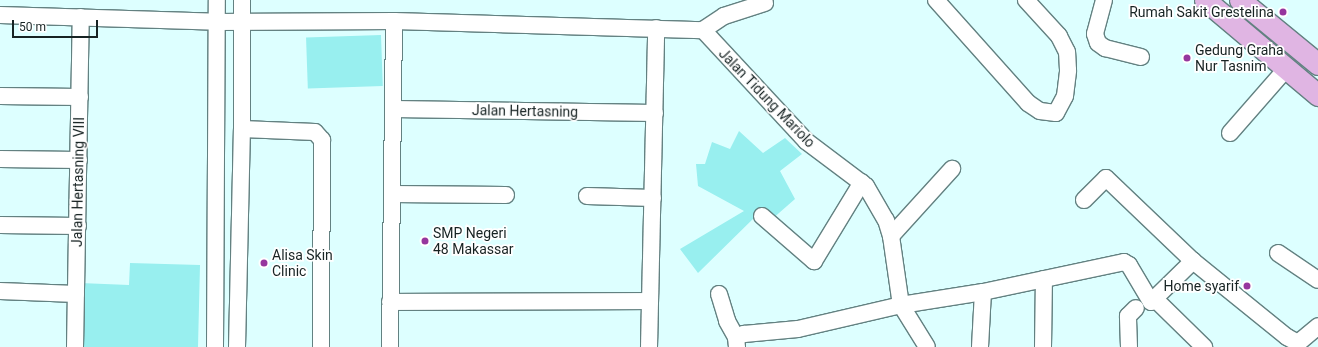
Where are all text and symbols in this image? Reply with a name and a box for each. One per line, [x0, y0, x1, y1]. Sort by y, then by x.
place label: Rumah Sakit Grestelina [1129, 4, 1274, 20]
marker: Rumah Sakit Grestelina [1277, 6, 1289, 18]
scale bar [14, 12, 100, 38]
text: 50 m [19, 20, 46, 34]
place label: Gedung Graha Nur Tasnim [1195, 42, 1284, 74]
street label: Jalan Tidung Mariolo [715, 45, 819, 151]
marker: Gedung Graha Nur Tasnim [1182, 53, 1192, 63]
street label: Jalan Hertasning [472, 102, 578, 120]
street label: Jalan Hertasning VIII [68, 117, 88, 247]
place label: SMP Negeri 48 Makassar [433, 225, 514, 258]
marker: SMP Negeri 48 Makassar [420, 236, 430, 246]
place label: Alisa Skin Clinic [272, 247, 333, 280]
marker: Alisa Skin Clinic [259, 258, 269, 268]
place label: Home syarif [1163, 278, 1239, 294]
marker: Home syarif [1242, 281, 1252, 291]

